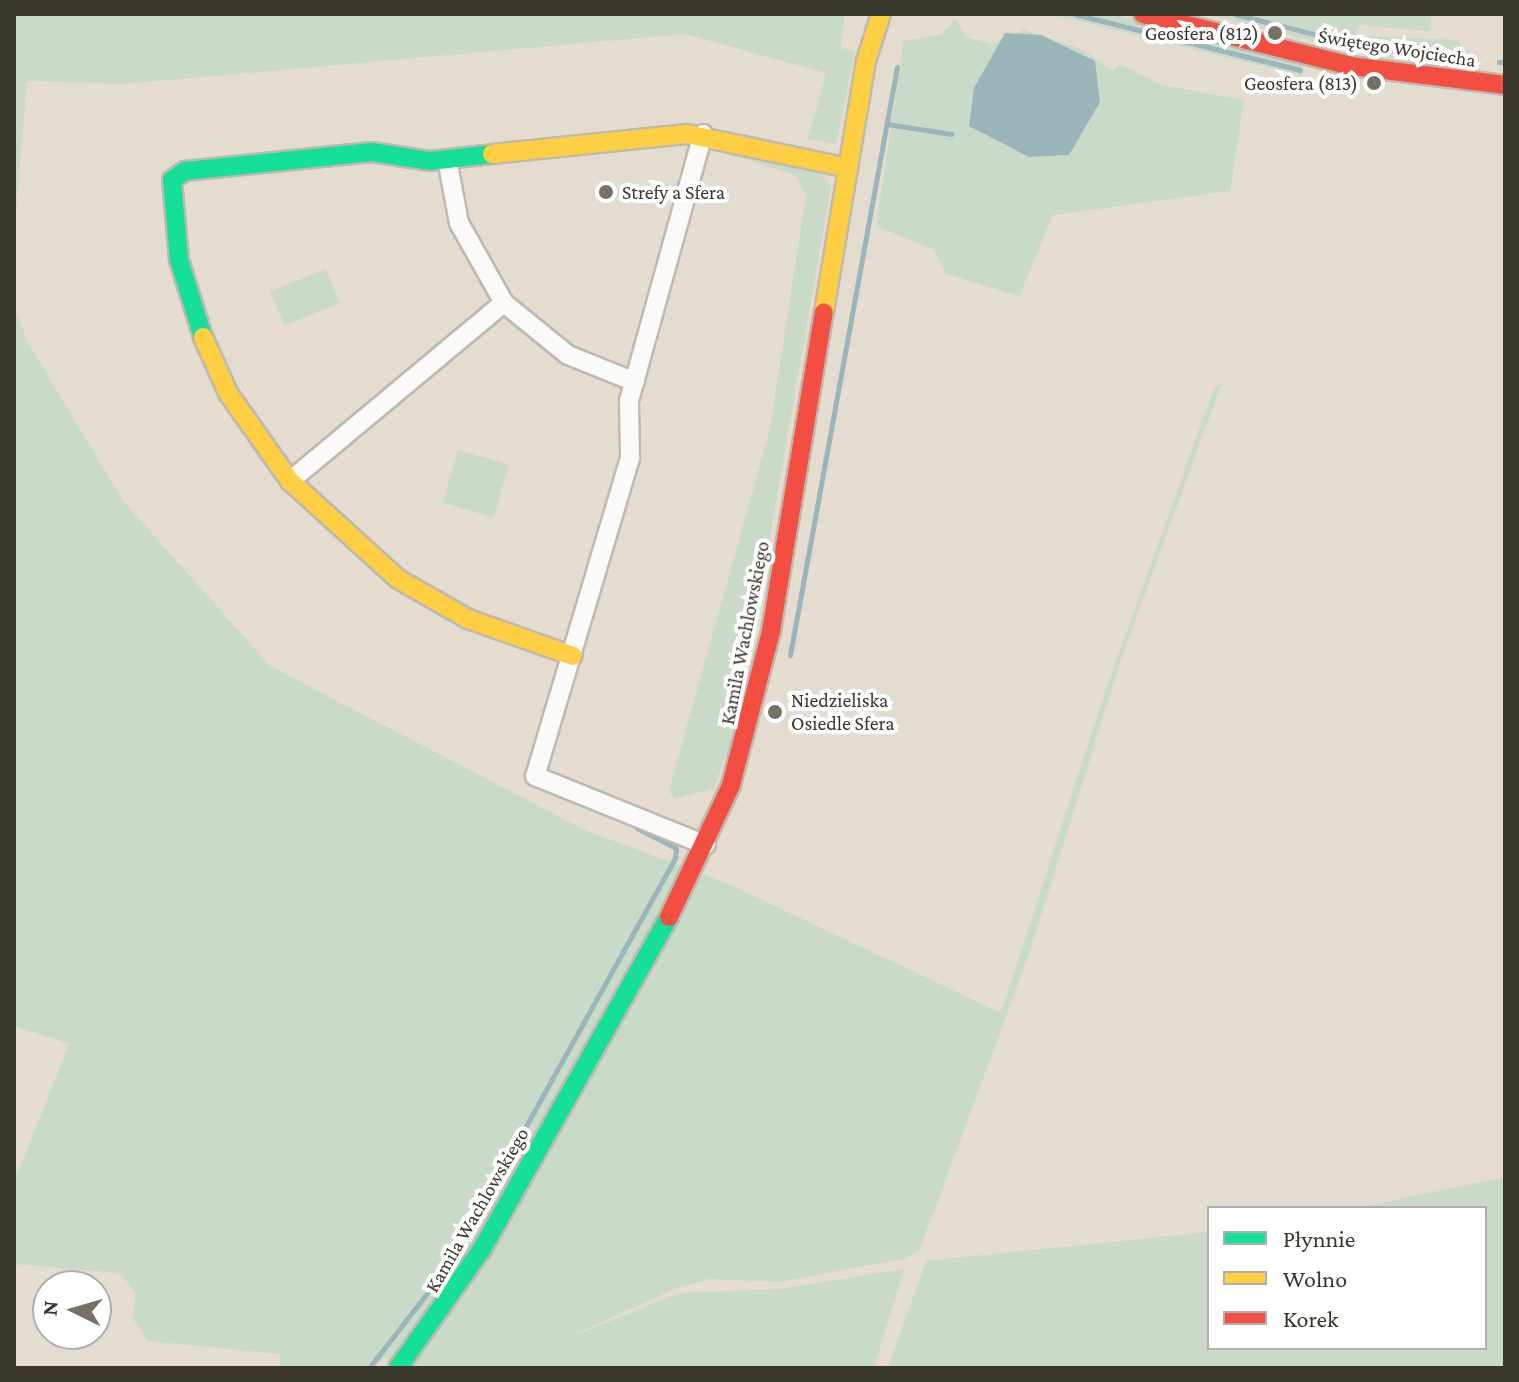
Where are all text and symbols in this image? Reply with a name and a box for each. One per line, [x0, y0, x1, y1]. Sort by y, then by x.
place label: Geosfera (812) [1145, 21, 1259, 45]
marker: Geosfera (812) [1266, 24, 1284, 42]
street label: Świętego Wojciecha [1316, 24, 1478, 72]
place label: Geosfera (813) [1244, 71, 1358, 95]
marker: Geosfera (813) [1365, 74, 1383, 92]
place label: Strefy a Sfera [622, 180, 725, 204]
marker: Strefy a Sfera [597, 183, 615, 201]
street label: Kamila Wachlowskiego [715, 539, 775, 727]
place label: Niedzieliska Osiedle Sfera [791, 688, 895, 735]
marker: Niedzieliska Osiedle Sfera [766, 703, 784, 721]
street label: Kamila Wachlowskiego [420, 1123, 534, 1297]
legend [1207, 1206, 1487, 1350]
text: Płynnie [1283, 1225, 1355, 1252]
text: Wolno [1283, 1265, 1347, 1292]
north arrow [32, 1270, 112, 1350]
text: N [36, 1299, 63, 1317]
text: Korek [1283, 1305, 1338, 1332]

